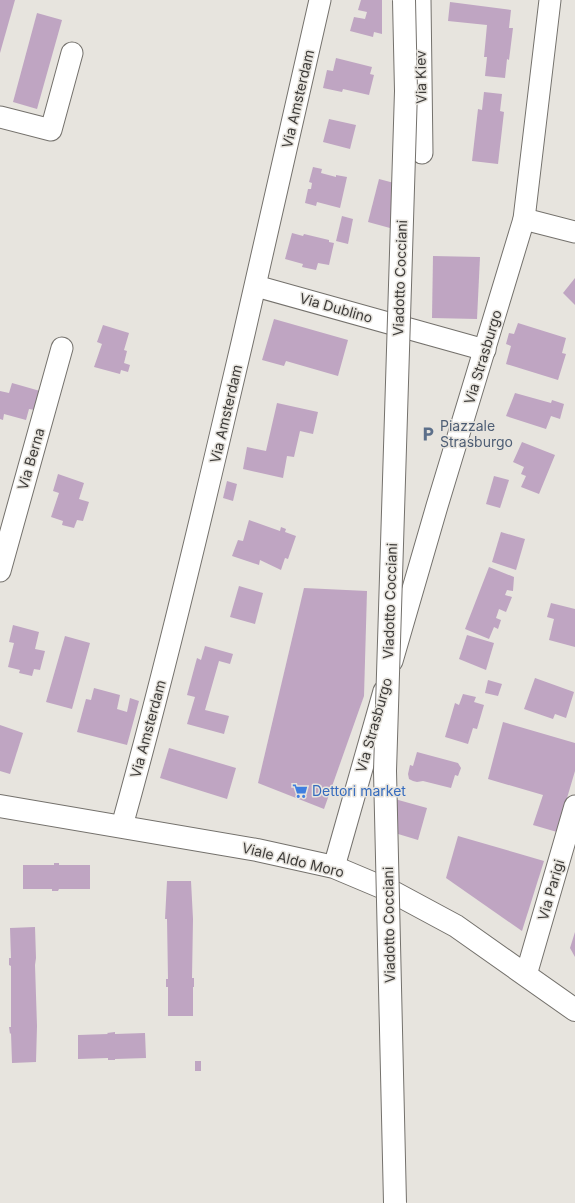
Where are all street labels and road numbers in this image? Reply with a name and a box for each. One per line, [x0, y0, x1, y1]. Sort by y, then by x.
street label: Via Amsterdam [278, 48, 317, 150]
street label: Via Kiev [412, 50, 429, 104]
street label: Viadotto Cocciani [389, 220, 410, 336]
street label: Via Dublino [298, 289, 375, 326]
street label: Via Strasburgo [460, 308, 505, 406]
street label: Via Amsterdam [206, 363, 245, 465]
street label: Via Berna [14, 426, 47, 492]
street label: Viadotto Cocciani [379, 543, 400, 659]
street label: Via Strasburgo [352, 676, 395, 774]
street label: Via Amsterdam [126, 678, 169, 780]
street label: Viale Aldo Moro [240, 839, 346, 880]
street label: Via Parigi [534, 857, 567, 922]
street label: Viadotto Cocciani [379, 867, 398, 983]

